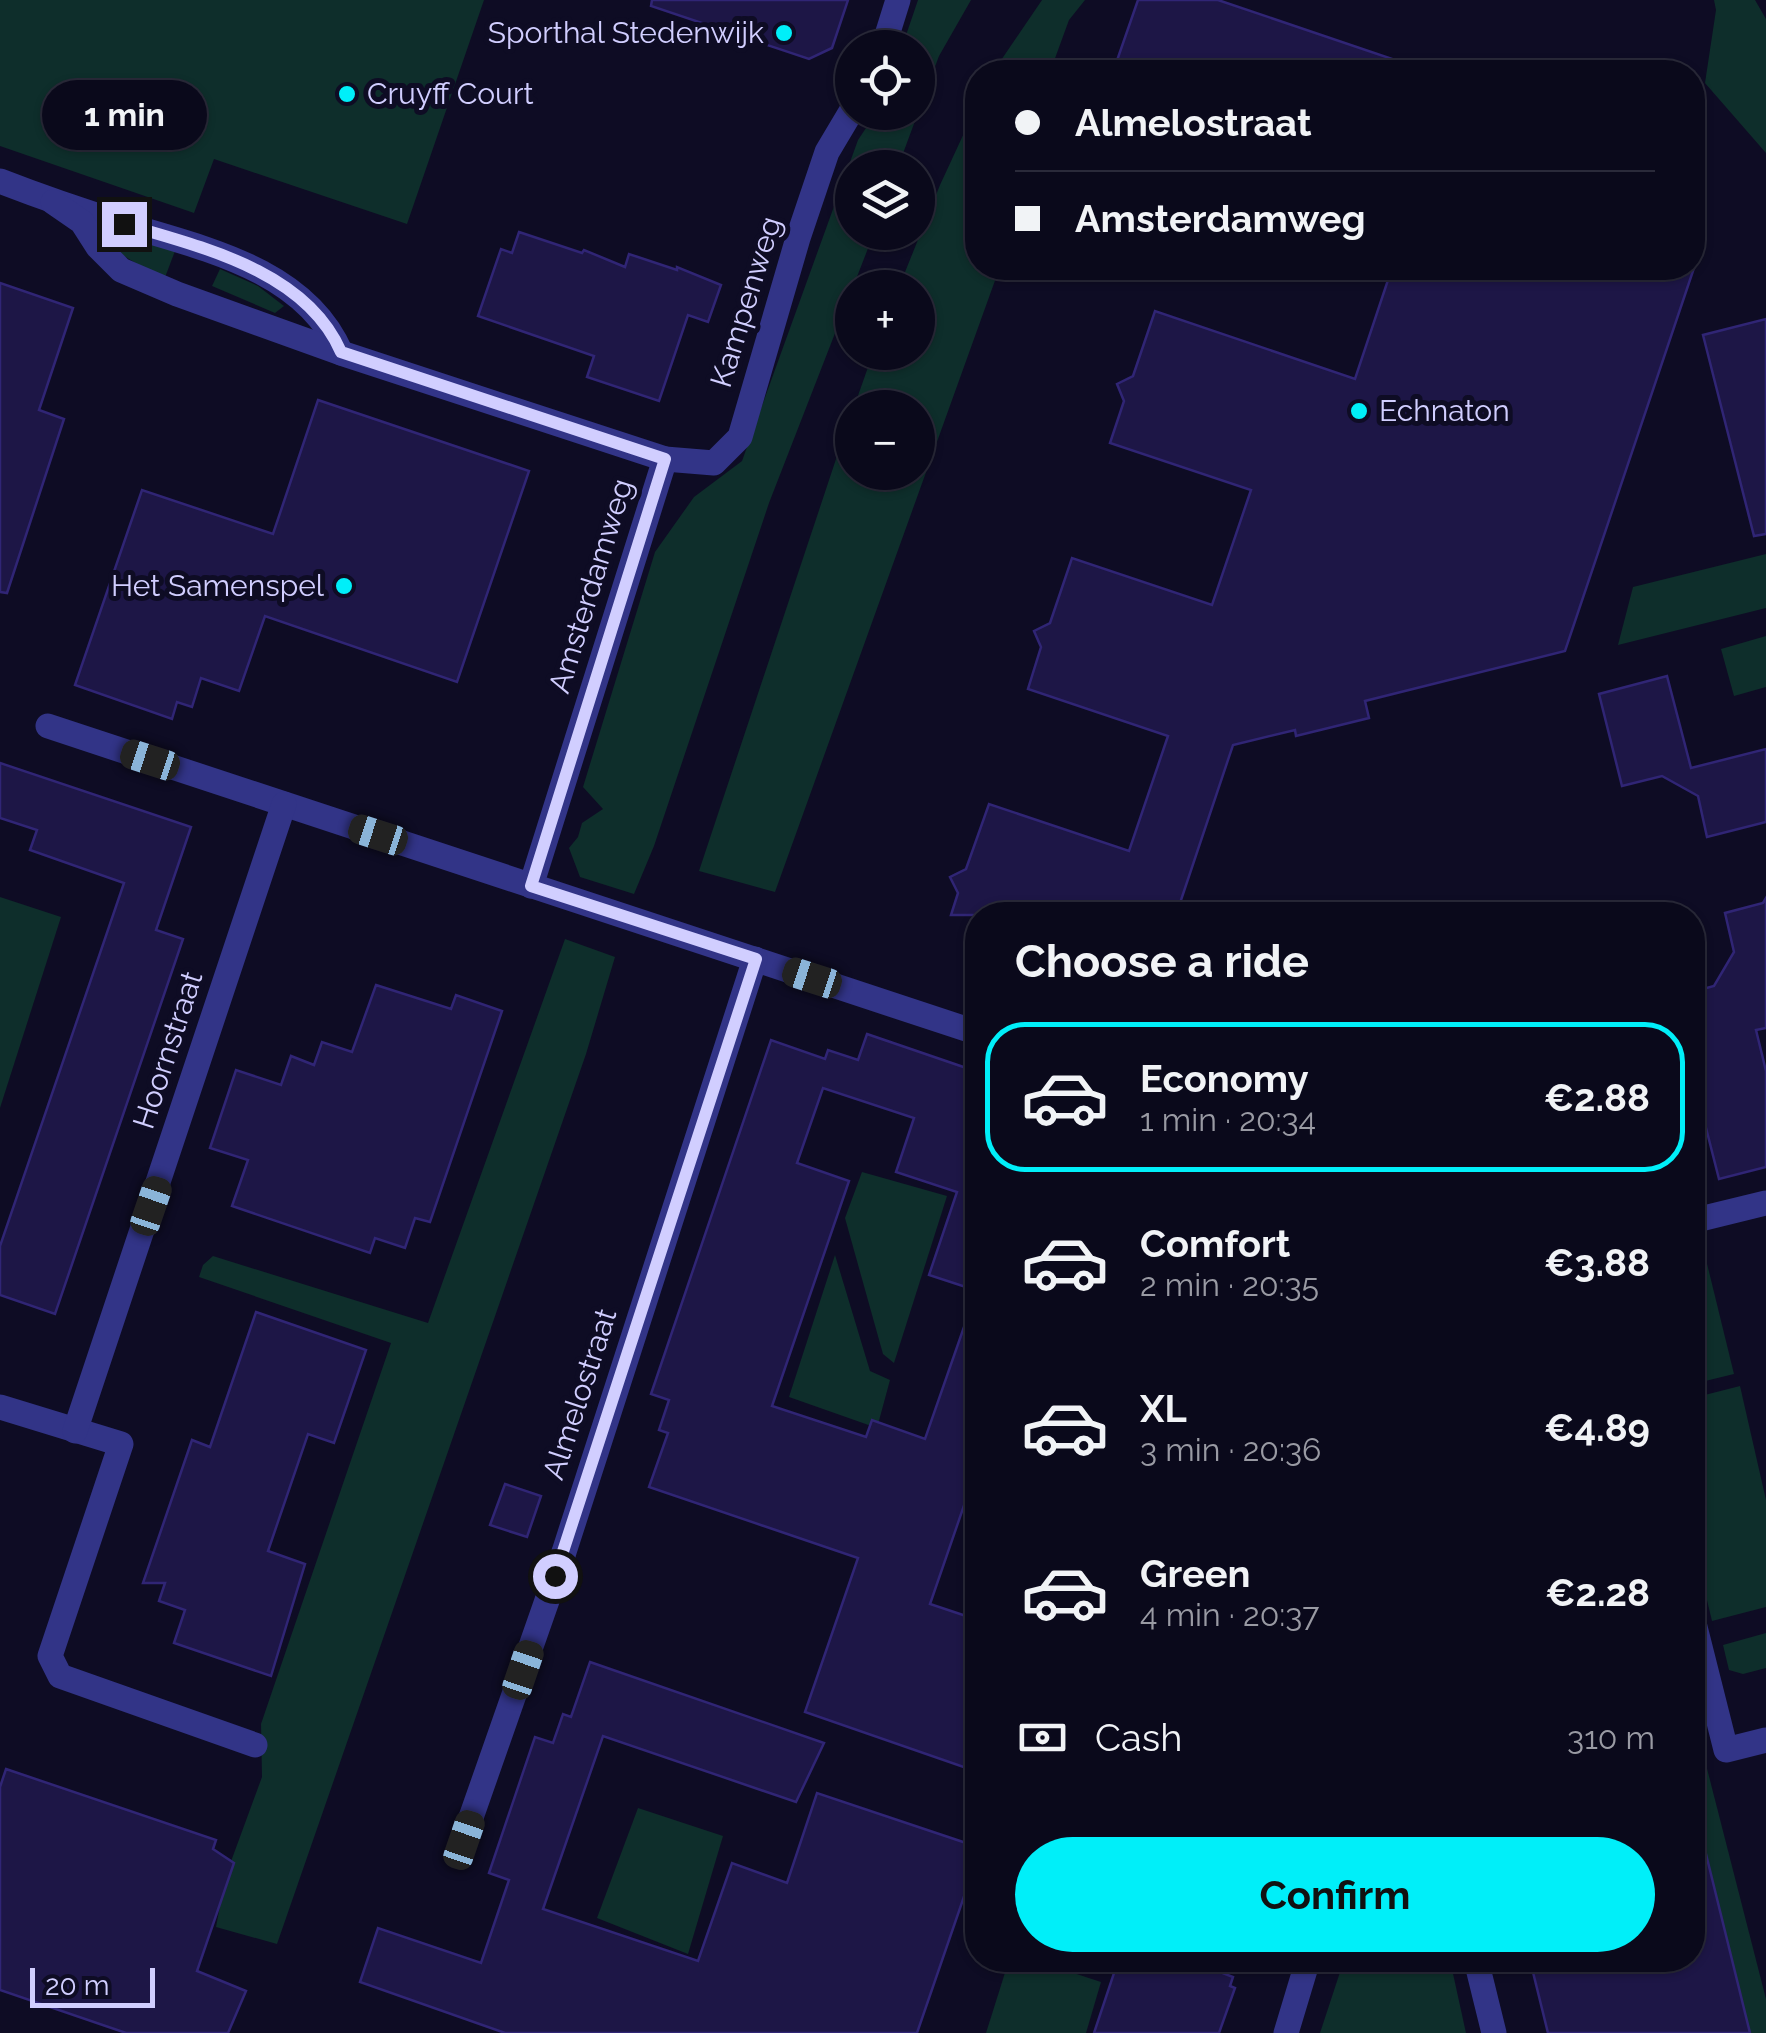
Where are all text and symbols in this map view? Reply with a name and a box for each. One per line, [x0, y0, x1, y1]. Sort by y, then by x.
place label: Sporthal Stedenwijk [488, 15, 764, 50]
marker: Sporthal Stedenwijk [773, 22, 795, 44]
map controls [835, 30, 935, 490]
button: locate [835, 30, 935, 130]
place label: Cruyff Court [367, 76, 533, 111]
callout: 1 min [42, 79, 206, 149]
marker: Cruyff Court [336, 83, 358, 105]
text: 1 min [84, 96, 165, 133]
text: Almelostraat [1075, 100, 1312, 145]
button: layers [835, 150, 935, 250]
text: Amsterdamweg [1075, 196, 1366, 241]
route end [102, 202, 147, 247]
street label: Kampenweg [703, 212, 788, 391]
button: + [835, 270, 935, 370]
button: − [835, 390, 935, 490]
place label: Echnaton [1379, 393, 1510, 428]
marker: Echnaton [1348, 400, 1370, 422]
street label: Amsterdamweg [541, 475, 640, 697]
place label: Het Samenspel [111, 568, 325, 603]
marker: Het Samenspel [333, 575, 355, 597]
car [117, 736, 183, 784]
car [345, 811, 411, 859]
text: Choose a ride [1015, 935, 1309, 988]
car [779, 954, 845, 1002]
street label: Hoornstraat [126, 967, 209, 1133]
icon: car [1020, 1052, 1110, 1142]
text: Economy [1140, 1056, 1309, 1101]
text: €2.88 [1544, 1075, 1650, 1120]
text: 1 min · 20:34 [1140, 1101, 1316, 1138]
car [127, 1173, 175, 1239]
icon: car [1020, 1217, 1110, 1307]
text: Comfort [1140, 1221, 1290, 1266]
text: €3.88 [1544, 1240, 1650, 1285]
text: 2 min · 20:35 [1140, 1266, 1319, 1303]
street label: Almelostraat [535, 1304, 624, 1484]
icon: car [1020, 1382, 1110, 1472]
text: XL [1140, 1386, 1187, 1431]
text: €4.89 [1544, 1405, 1650, 1450]
text: 3 min · 20:36 [1140, 1431, 1321, 1468]
icon: car [1020, 1547, 1110, 1637]
text: Green [1140, 1551, 1250, 1596]
route start [533, 1554, 578, 1599]
text: €2.28 [1545, 1570, 1650, 1615]
text: 4 min · 20:37 [1140, 1596, 1319, 1633]
car [499, 1637, 547, 1703]
icon: cash [1015, 1710, 1070, 1765]
text: Cash [1095, 1715, 1182, 1760]
text: 310 m [1567, 1719, 1655, 1756]
car [440, 1807, 488, 1873]
button: Confirm [1015, 1837, 1655, 1952]
scale bar [30, 1963, 155, 2008]
text: 20 m [45, 1969, 110, 2002]

